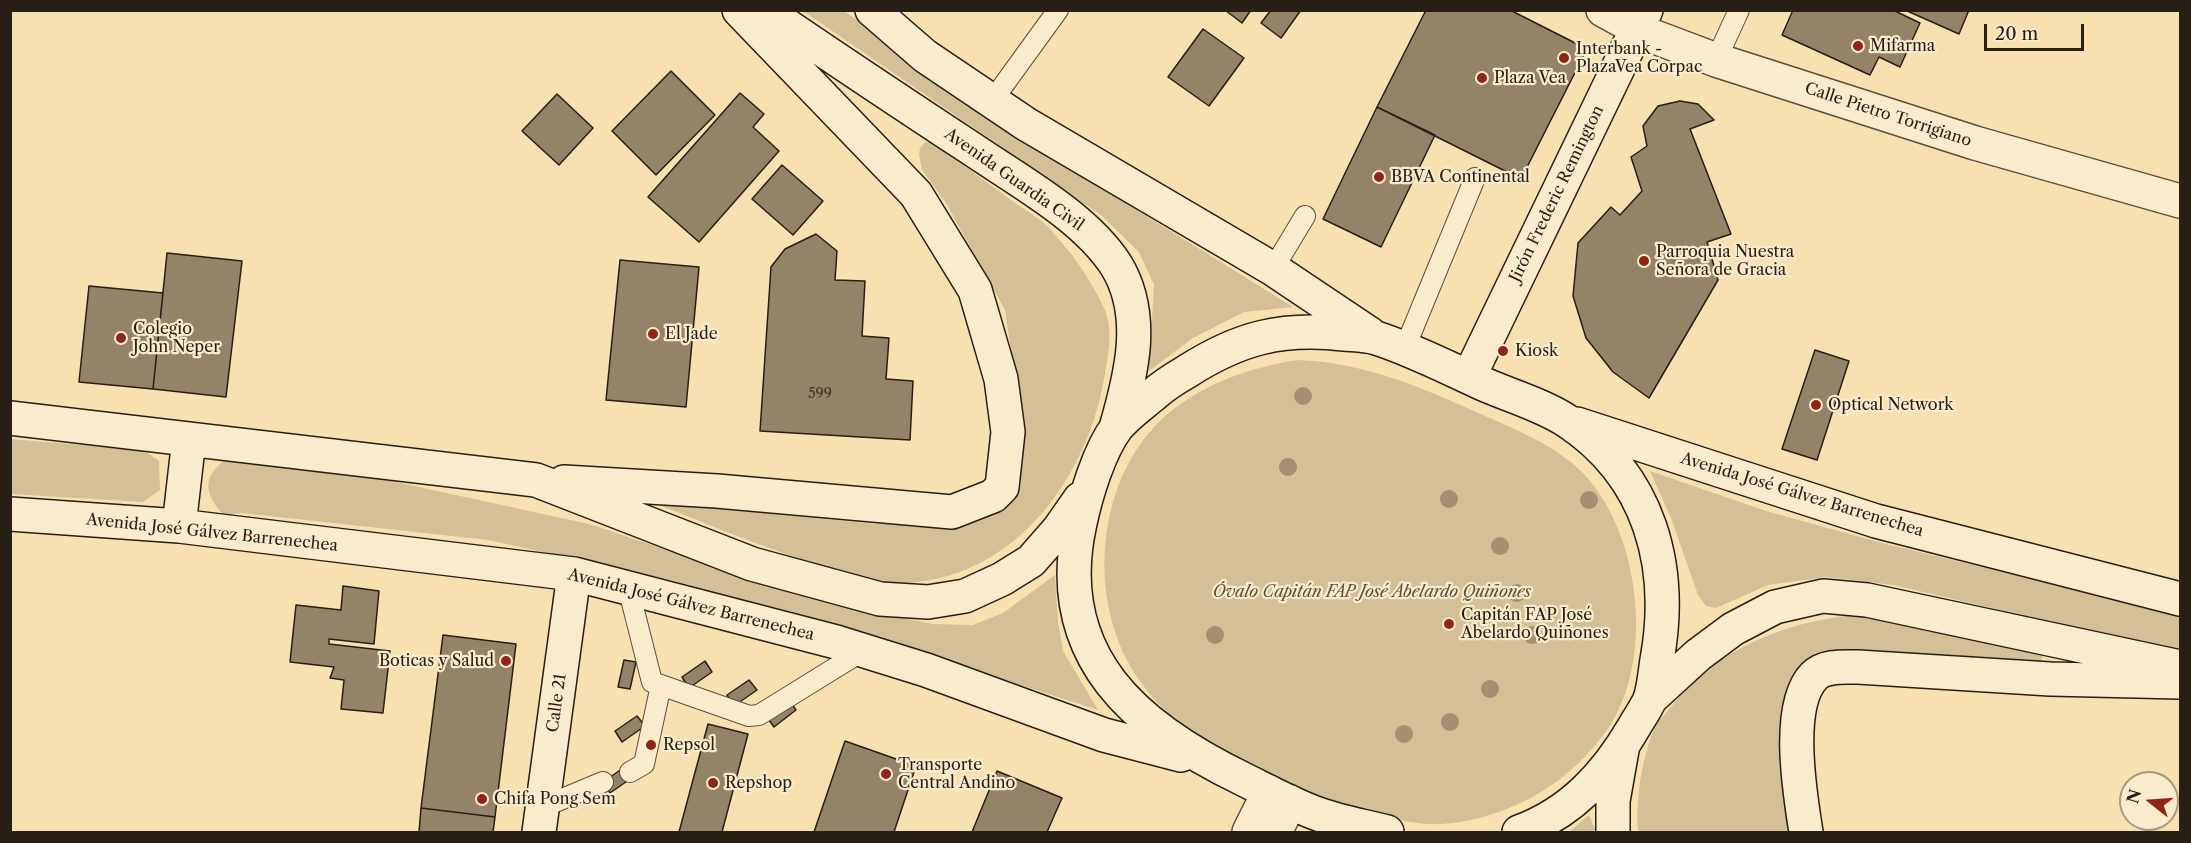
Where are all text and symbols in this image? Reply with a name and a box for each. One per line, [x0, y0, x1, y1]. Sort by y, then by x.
scale bar [1987, 12, 2088, 50]
text: 20 m [1995, 23, 2038, 45]
place label: Mifarma [1870, 36, 1935, 56]
place label: Interbank - PlazaVea Corpac [1576, 39, 1702, 77]
marker: Mifarma [1851, 39, 1865, 53]
marker: Interbank - PlazaVea Corpac [1557, 51, 1571, 65]
place label: Plaza Vea [1494, 68, 1566, 88]
marker: Plaza Vea [1475, 71, 1489, 85]
street label: Calle Pietro Torrigiano [1802, 79, 1974, 151]
street label: Jirón Frederic Remington [1506, 102, 1608, 286]
street label: Avenida Guardia Civil [941, 125, 1087, 235]
place label: BBVA Continental [1391, 167, 1530, 187]
marker: BBVA Continental [1372, 170, 1386, 184]
place label: Parroquia Nuestra Señora de Gracia [1656, 242, 1794, 280]
marker: Parroquia Nuestra Señora de Gracia [1637, 254, 1651, 268]
place label: Colegio John Neper [133, 319, 220, 357]
place label: El Jade [665, 324, 718, 344]
marker: El Jade [646, 327, 660, 341]
marker: Colegio John Neper [114, 331, 128, 345]
place label: Kiosk [1515, 341, 1558, 361]
marker: Kiosk [1496, 344, 1510, 358]
house number: 599 [808, 386, 832, 402]
place label: Optical Network [1828, 395, 1954, 415]
marker: Optical Network [1809, 398, 1823, 412]
street label: Avenida José Gálvez Barrenechea [1678, 449, 1926, 541]
street label: Avenida José Gálvez Barrenechea [85, 510, 339, 556]
street label: Avenida José Gálvez Barrenechea [566, 565, 816, 645]
park label: Óvalo Capitán FAP José Abelardo Quiñones [1213, 582, 1531, 602]
place label: Capitán FAP José Abelardo Quiñones [1461, 605, 1609, 643]
marker: Capitán FAP José Abelardo Quiñones [1442, 617, 1456, 631]
place label: Boticas y Salud [379, 651, 494, 671]
marker: Boticas y Salud [499, 654, 513, 668]
street label: Calle 21 [543, 672, 571, 734]
place label: Repsol [663, 735, 715, 755]
marker: Repsol [644, 738, 658, 752]
place label: Transporte Central Andino [898, 755, 1015, 793]
marker: Transporte Central Andino [879, 767, 893, 781]
north arrow [2119, 771, 2179, 831]
place label: Repshop [725, 773, 792, 793]
marker: Repshop [706, 776, 720, 790]
text: N [2122, 787, 2145, 806]
place label: Chifa Pong Sem [494, 789, 616, 809]
marker: Chifa Pong Sem [475, 792, 489, 806]

